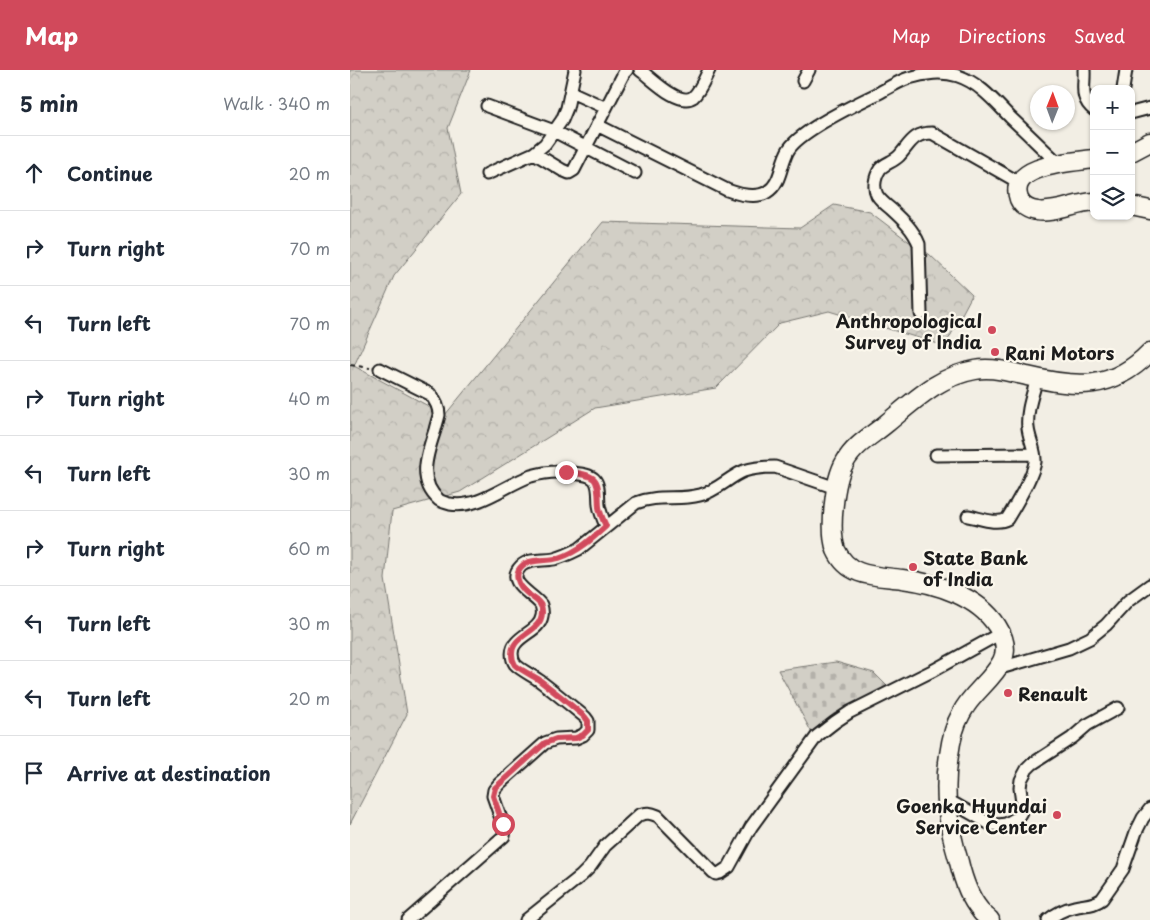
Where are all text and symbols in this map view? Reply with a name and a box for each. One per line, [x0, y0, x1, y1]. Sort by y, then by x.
text: Map [25, 17, 78, 53]
text: Map [892, 22, 930, 49]
text: Directions [958, 22, 1046, 49]
text: Saved [1074, 22, 1125, 49]
north arrow [1030, 85, 1075, 130]
map controls [1090, 85, 1135, 220]
button: + [1090, 85, 1135, 130]
text: 5 min [20, 87, 78, 119]
text: Walk · 340 m [223, 91, 330, 115]
button: − [1090, 130, 1135, 175]
icon: ahead [20, 159, 48, 187]
text: Continue [67, 159, 153, 187]
text: 20 m [289, 161, 330, 185]
button: layers [1090, 175, 1135, 220]
icon: right [20, 234, 48, 262]
text: Turn right [67, 234, 165, 262]
text: 70 m [290, 236, 330, 260]
place label: Anthropological Survey of India [836, 307, 982, 355]
icon: left [20, 309, 48, 337]
text: Turn left [67, 309, 151, 337]
text: 70 m [290, 311, 330, 335]
marker: Anthropological Survey of India [986, 324, 998, 336]
place label: Rani Motors [1005, 339, 1115, 366]
marker: Rani Motors [989, 346, 1001, 358]
icon: right [20, 384, 48, 412]
text: Turn right [67, 384, 165, 412]
text: 40 m [288, 386, 330, 410]
icon: left [20, 459, 48, 487]
text: Turn left [67, 459, 151, 487]
text: 30 m [288, 461, 330, 485]
route end [555, 461, 578, 484]
icon: right [20, 534, 48, 562]
text: Turn right [67, 534, 165, 562]
text: 60 m [288, 536, 330, 560]
place label: State Bank of India [923, 544, 1028, 592]
marker: State Bank of India [907, 561, 919, 573]
icon: left [20, 609, 48, 637]
text: Turn left [67, 609, 151, 637]
text: 30 m [288, 611, 330, 635]
place label: Renault [1018, 680, 1088, 707]
icon: left [20, 684, 48, 712]
text: Turn left [67, 684, 151, 712]
text: 20 m [289, 686, 330, 710]
marker: Renault [1002, 687, 1014, 699]
icon: arrive [20, 759, 48, 787]
text: Arrive at destination [67, 759, 271, 787]
place label: Goenka Hyundai Service Center [896, 792, 1048, 840]
marker: Goenka Hyundai Service Center [1051, 809, 1063, 821]
route start [492, 813, 515, 836]

